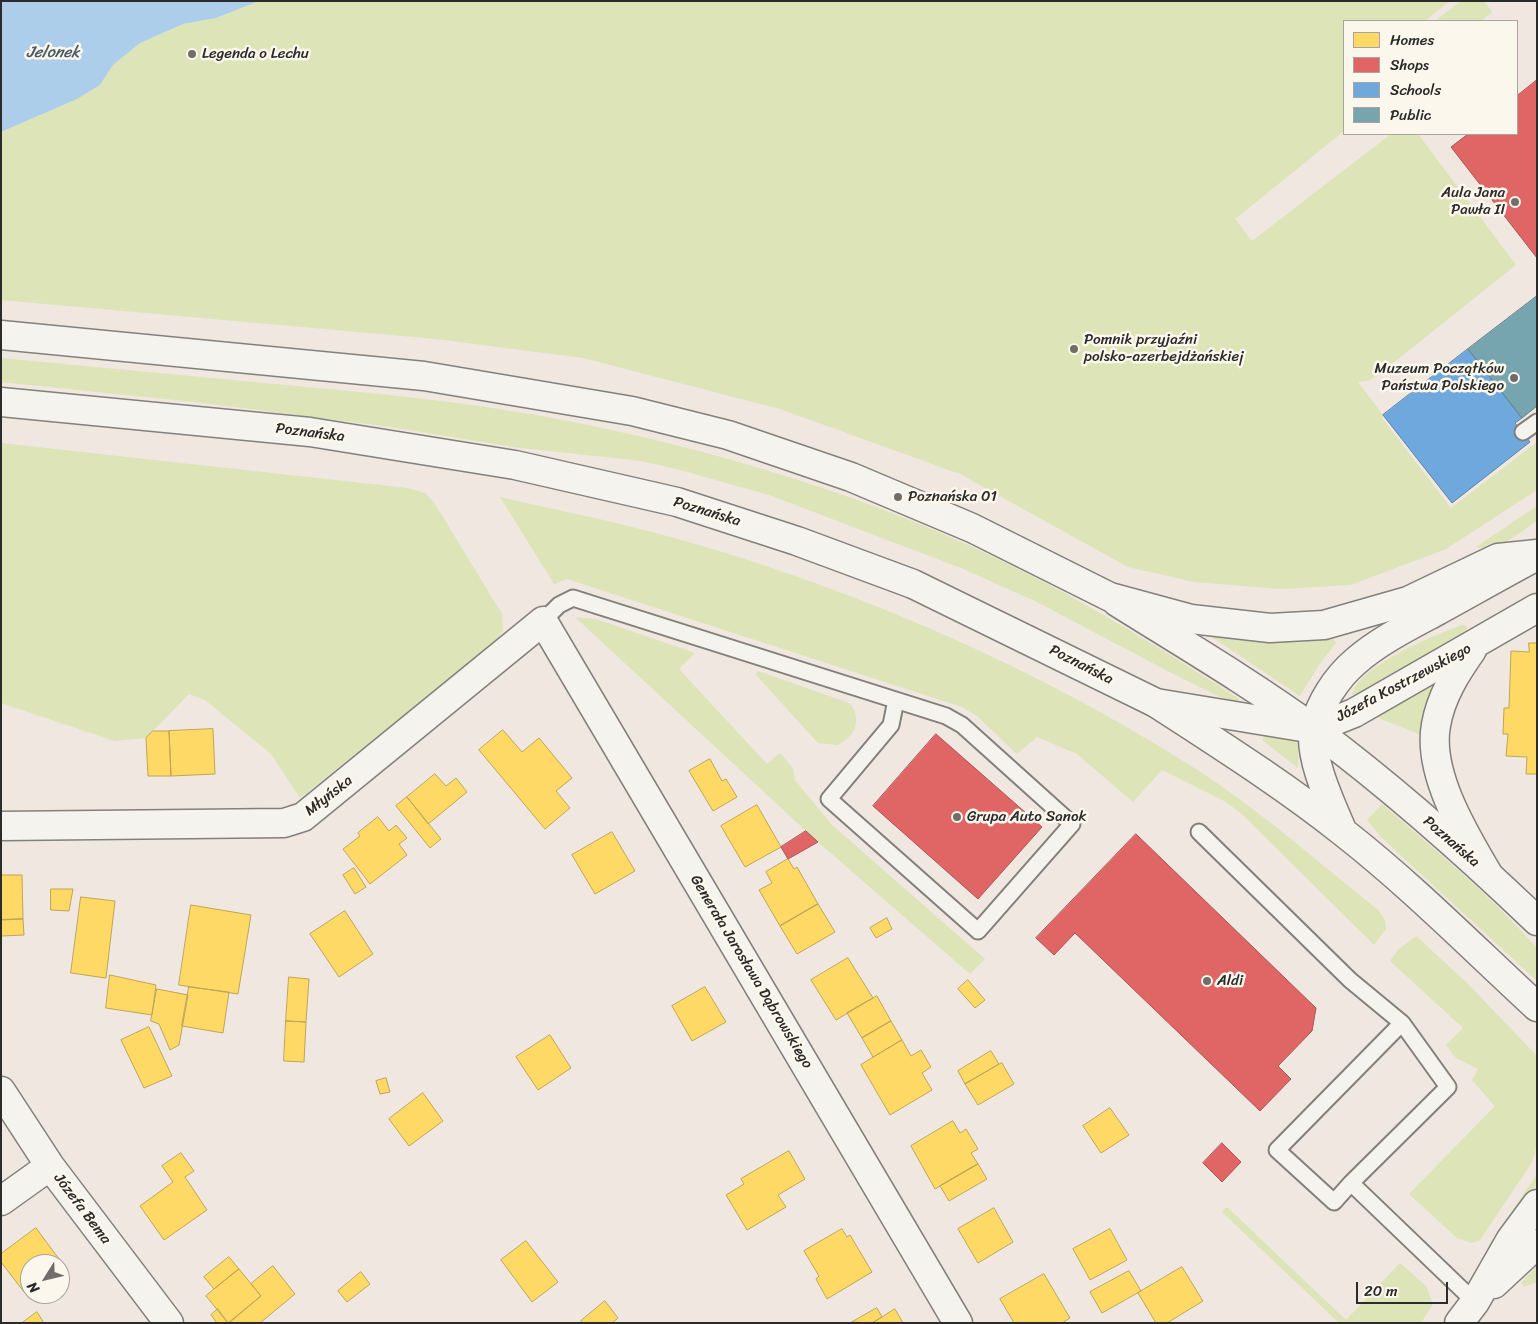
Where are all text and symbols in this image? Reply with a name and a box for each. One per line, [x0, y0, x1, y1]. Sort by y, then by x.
legend [1343, 20, 1518, 135]
text: Homes [1390, 27, 1434, 53]
water label: Jelonek [26, 43, 80, 63]
place label: Legenda o Lechu [202, 45, 309, 63]
marker: Legenda o Lechu [186, 48, 198, 60]
text: Shops [1390, 52, 1429, 78]
text: Schools [1390, 77, 1441, 103]
text: Public [1390, 102, 1431, 128]
place label: Aula Jana Pawła II [1441, 184, 1505, 219]
marker: Aula Jana Pawła II [1509, 196, 1521, 208]
place label: Pomnik przyjaźni polsko-azerbejdżańskiej [1084, 331, 1244, 366]
marker: Pomnik przyjaźni polsko-azerbejdżańskiej [1068, 343, 1080, 355]
place label: Muzeum Początków Państwa Polskiego [1375, 360, 1504, 395]
marker: Muzeum Początków Państwa Polskiego [1508, 372, 1520, 384]
street label: Poznańska [275, 420, 345, 446]
place label: Poznańska 01 [908, 488, 997, 506]
marker: Poznańska 01 [892, 491, 904, 503]
street label: Poznańska [671, 493, 743, 531]
street label: Józefa Kostrzewskiego [1333, 640, 1475, 726]
street label: Poznańska [1046, 641, 1116, 689]
street label: Młyńska [302, 772, 356, 820]
place label: Grupa Auto Sanok [967, 808, 1086, 826]
marker: Grupa Auto Sanok [951, 811, 963, 823]
street label: Poznańska [1419, 813, 1483, 871]
street label: Generała Jarosława Dąbrowskiego [686, 872, 816, 1072]
place label: Aldi [1217, 972, 1243, 990]
marker: Aldi [1201, 975, 1213, 987]
street label: Józefa Bema [50, 1170, 114, 1248]
north arrow [20, 1254, 70, 1304]
scale bar [1358, 1272, 1450, 1304]
text: N [20, 1276, 46, 1299]
text: 20 m [1364, 1278, 1398, 1304]

